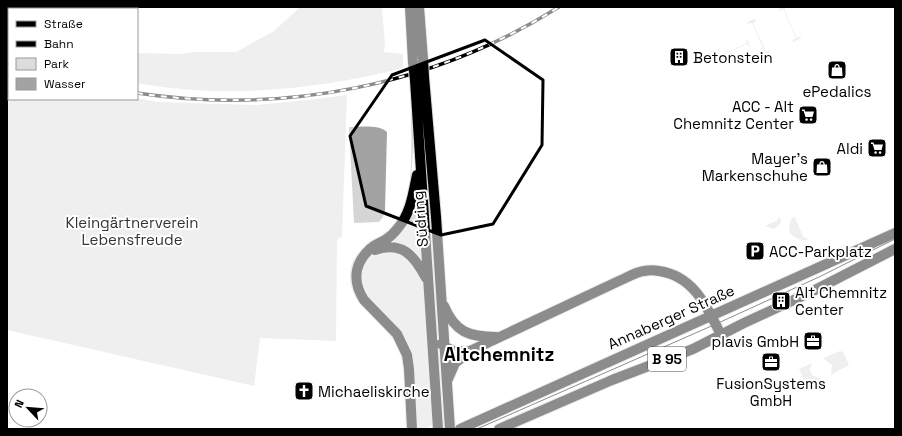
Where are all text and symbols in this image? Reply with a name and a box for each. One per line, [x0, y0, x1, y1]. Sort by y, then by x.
legend [8, 8, 138, 100]
text: Straße [44, 16, 83, 32]
text: Bahn [44, 36, 74, 52]
building icon: Betonstein [668, 46, 690, 68]
place label: Betonstein [693, 48, 773, 67]
text: Park [44, 56, 69, 72]
shop icon: ePedalics [826, 59, 848, 81]
text: Wasser [44, 76, 86, 92]
place label: ePedalics [802, 82, 872, 101]
place label: ACC - Alt Chemnitz Center [673, 97, 794, 133]
supermarket icon: ACC - Alt Chemnitz Center [797, 104, 819, 126]
supermarket icon: Aldi [866, 137, 888, 159]
place label: Aldi [837, 139, 863, 158]
place label: Mayer's Markenschuhe [702, 149, 808, 185]
shop icon: Mayer's Markenschuhe [811, 156, 833, 178]
street label: Südring [408, 190, 432, 248]
park label: Kleingärtnerverein Lebensfreude [66, 213, 198, 249]
parking icon: ACC-Parkplatz [744, 240, 766, 262]
place label: ACC-Parkplatz [769, 242, 872, 261]
street label: Annaberger Straße [605, 280, 737, 354]
place label: Alt Chemnitz Center [795, 283, 887, 319]
building icon: Alt Chemnitz Center [770, 290, 792, 312]
office icon: plavis GmbH [802, 330, 824, 352]
place label: plavis GmbH [712, 332, 799, 351]
district label: Altchemnitz [444, 342, 554, 367]
road number: B 95 [648, 347, 686, 371]
office icon: FusionSystems GmbH [760, 351, 782, 373]
place label: FusionSystems GmbH [716, 374, 826, 410]
church icon: Michaeliskirche [293, 380, 315, 402]
place label: Michaeliskirche [318, 382, 430, 401]
north arrow [8, 388, 48, 428]
text: N [11, 397, 27, 410]

